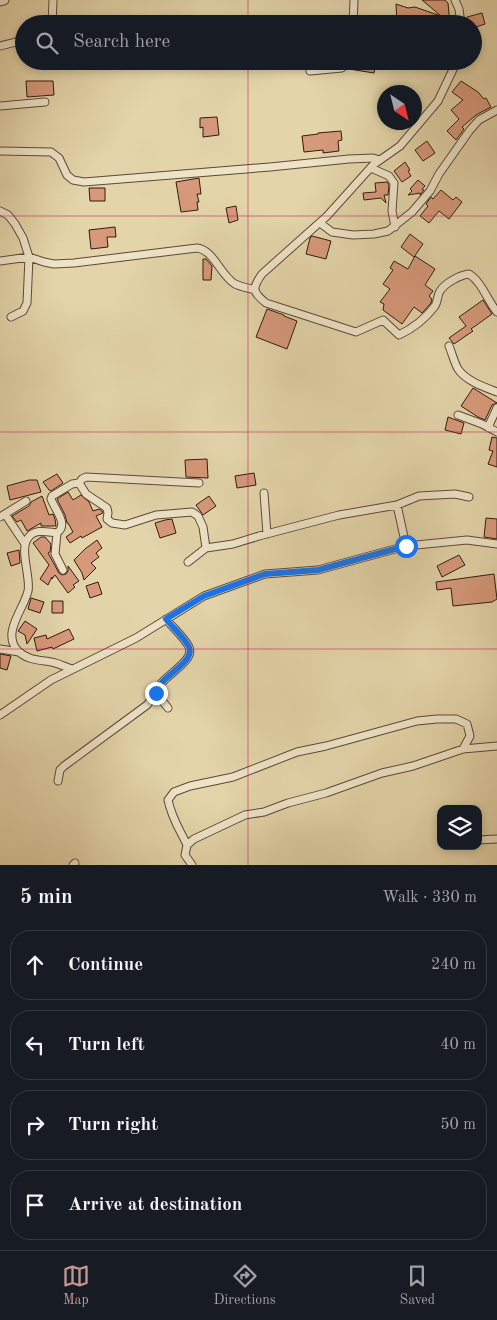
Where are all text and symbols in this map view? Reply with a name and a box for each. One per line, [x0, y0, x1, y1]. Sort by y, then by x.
search box [15, 15, 482, 70]
icon: search [33, 29, 61, 57]
text: Search here [73, 33, 170, 52]
north arrow [377, 85, 422, 130]
route start [395, 535, 418, 558]
route end [145, 682, 168, 705]
map controls [437, 805, 482, 850]
button: layers [437, 805, 482, 850]
text: 5 min [20, 887, 73, 908]
text: Walk · 330 m [382, 890, 477, 906]
icon: ahead [21, 951, 49, 979]
text: Continue [68, 956, 143, 975]
text: 240 m [431, 957, 476, 973]
icon: left [21, 1031, 49, 1059]
text: Turn left [68, 1036, 145, 1055]
text: 40 m [440, 1037, 476, 1053]
icon: right [21, 1111, 49, 1139]
text: Turn right [68, 1116, 158, 1135]
text: 50 m [440, 1117, 476, 1133]
icon: arrive [21, 1191, 49, 1219]
text: Arrive at destination [68, 1196, 242, 1215]
tab: Map [62, 1262, 90, 1309]
tab: Directions [214, 1262, 276, 1309]
tab: Saved [399, 1262, 435, 1309]

